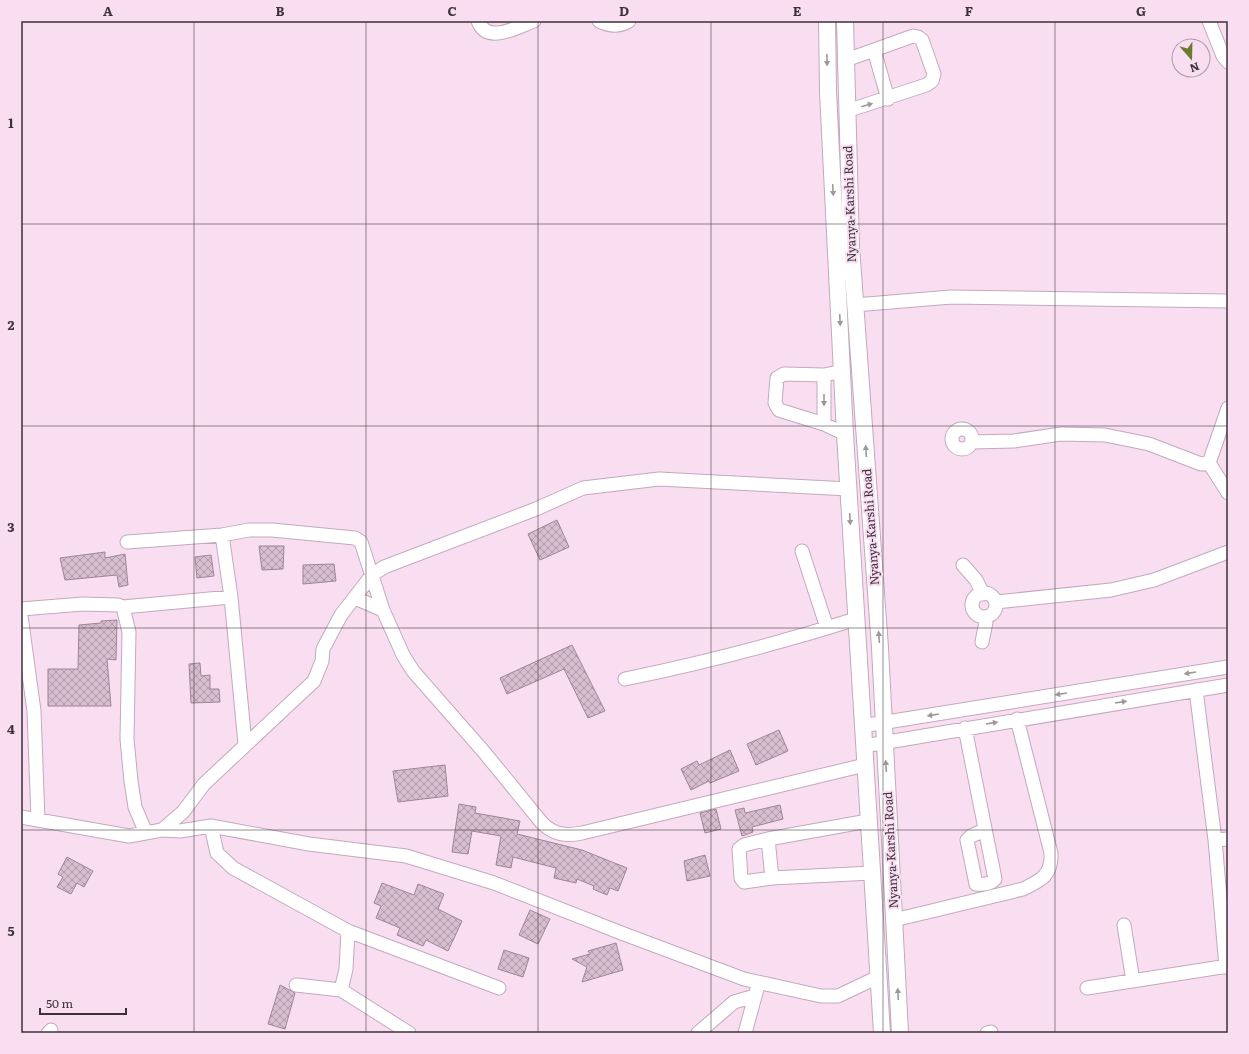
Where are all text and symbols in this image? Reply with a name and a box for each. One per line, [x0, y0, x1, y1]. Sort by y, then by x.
text: A [103, 1, 113, 20]
text: B [276, 1, 285, 20]
text: C [447, 1, 457, 20]
text: D [619, 1, 629, 20]
text: E [793, 1, 802, 20]
text: F [965, 1, 973, 20]
text: G [1136, 1, 1146, 20]
north arrow [1171, 38, 1211, 78]
one-way arrow [824, 54, 830, 67]
text: N [1188, 59, 1202, 77]
one-way arrow [862, 102, 874, 108]
text: 1 [8, 113, 14, 132]
street label: Nyanya-Karshi Road [838, 145, 860, 263]
one-way arrow [830, 184, 836, 197]
one-way arrow [837, 314, 843, 327]
text: 2 [8, 315, 15, 334]
one-way arrow [821, 394, 827, 407]
one-way arrow [862, 445, 869, 457]
street label: Nyanya-Karshi Road [857, 467, 883, 586]
one-way arrow [847, 513, 854, 525]
text: 3 [7, 517, 15, 536]
one-way arrow [876, 631, 883, 643]
one-way arrow [1183, 670, 1196, 676]
one-way arrow [1055, 691, 1067, 697]
one-way arrow [1115, 699, 1127, 705]
one-way arrow [927, 712, 939, 718]
text: 4 [7, 719, 15, 738]
one-way arrow [986, 720, 999, 726]
one-way arrow [883, 760, 890, 772]
street label: Nyanya-Karshi Road [878, 791, 902, 909]
text: 5 [7, 921, 15, 940]
one-way arrow [895, 988, 902, 1000]
scale bar [40, 990, 126, 1016]
text: 50 m [46, 994, 73, 1012]

